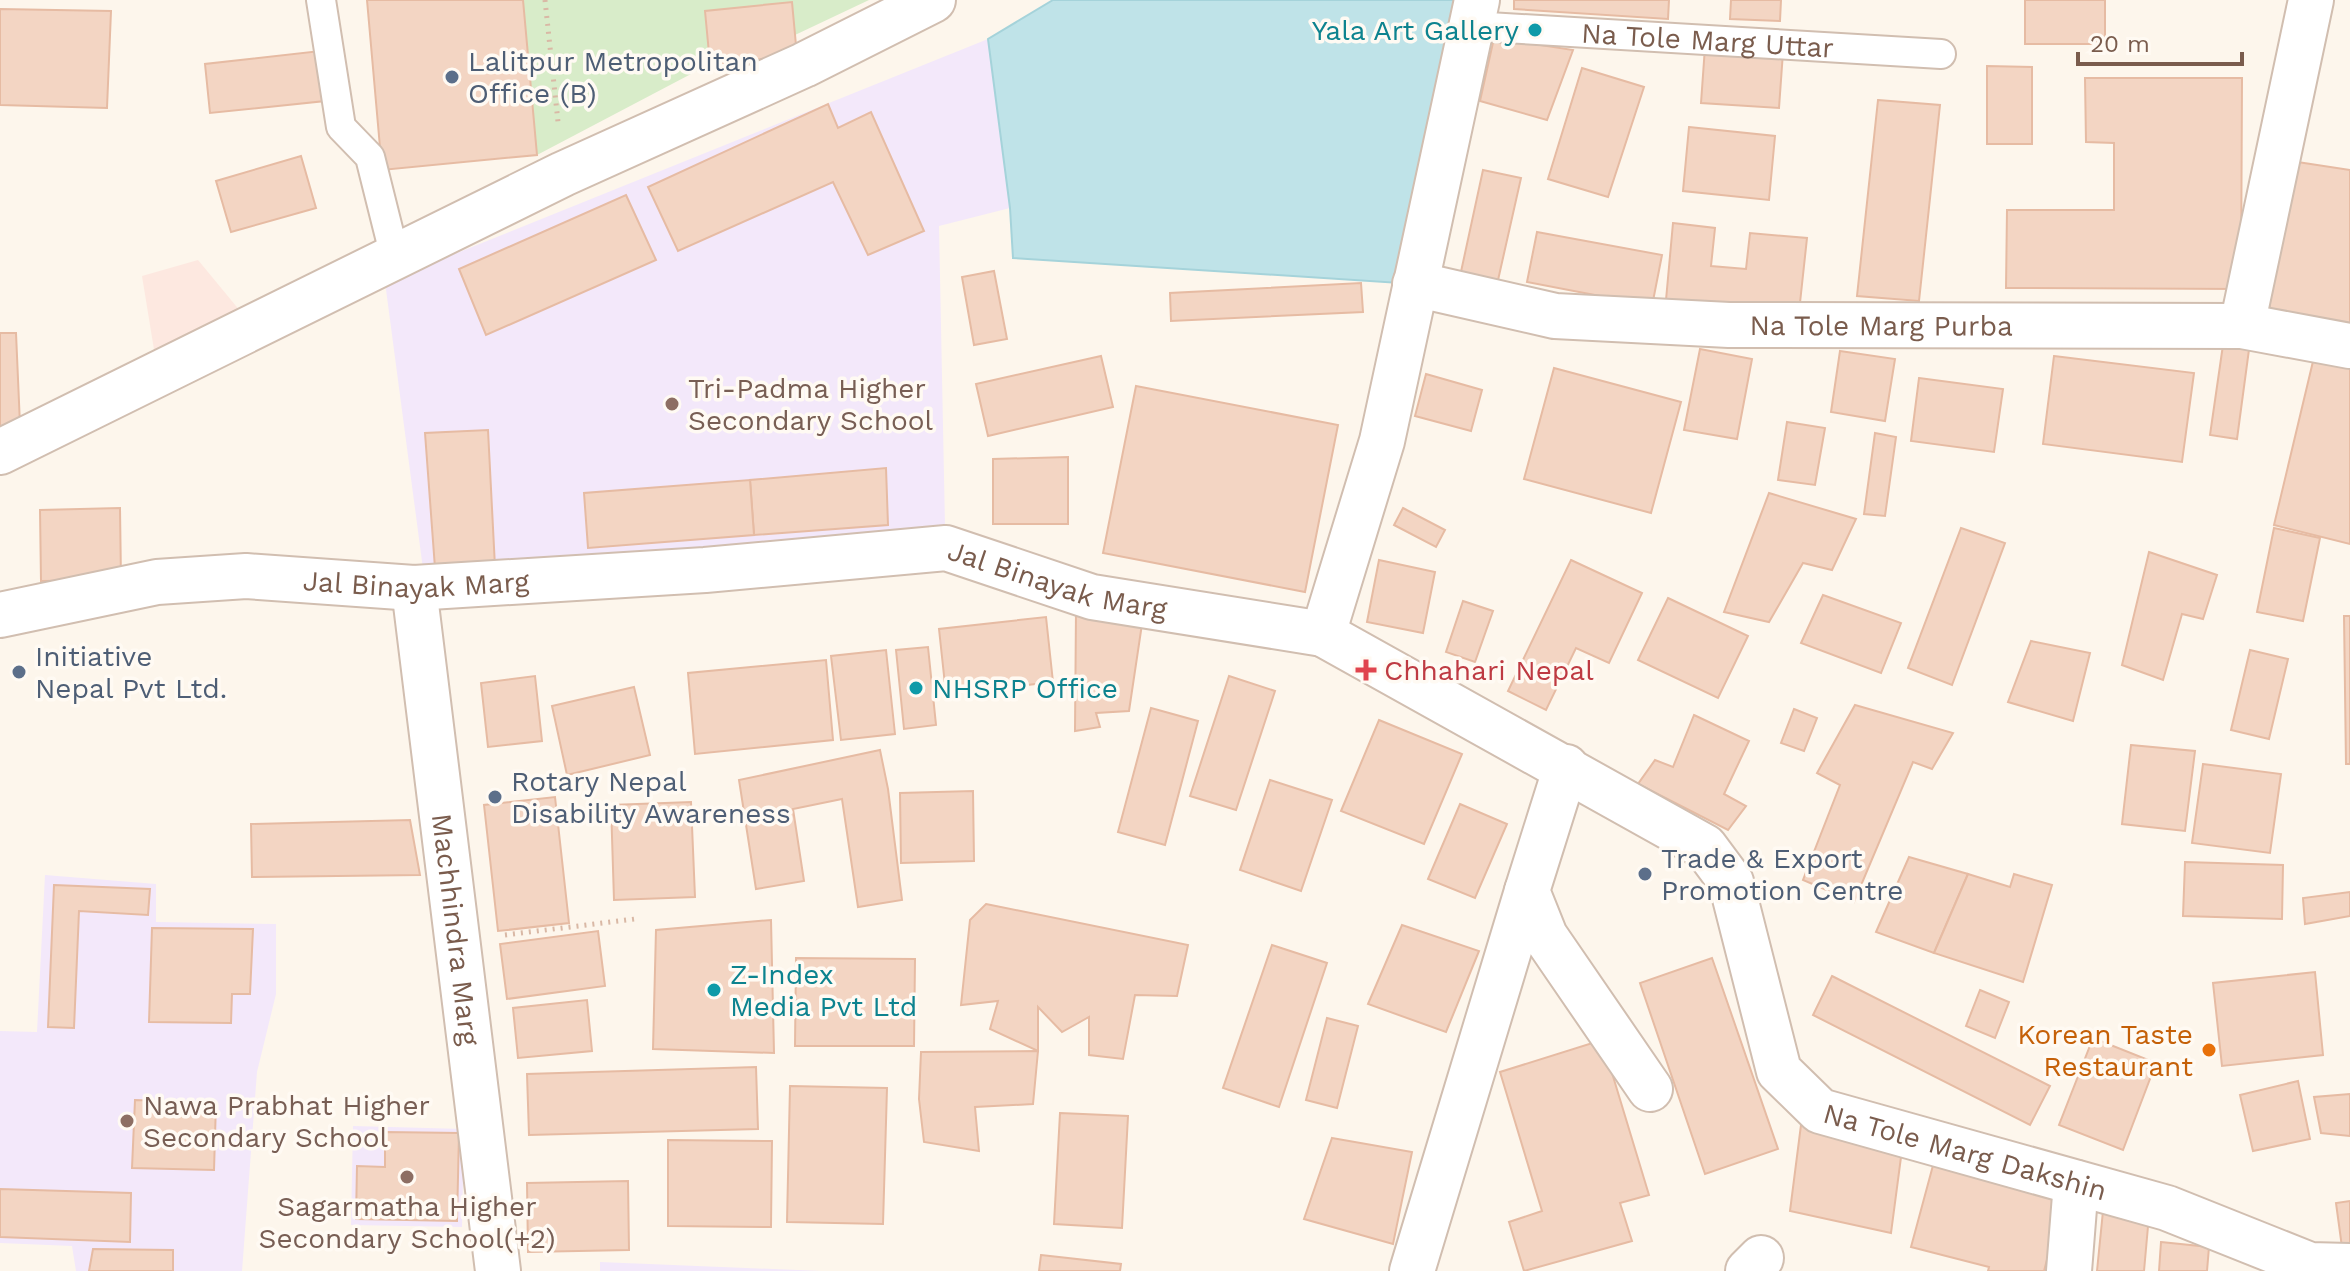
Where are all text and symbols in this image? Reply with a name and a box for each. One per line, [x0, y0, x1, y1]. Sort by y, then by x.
place label: Yala Art Gallery [1312, 14, 1520, 47]
scale bar [2078, 16, 2242, 66]
street label: Na Tole Marg Uttar [1580, 17, 1835, 65]
marker: Yala Art Gallery [1526, 21, 1544, 39]
text: 20 m [2090, 30, 2150, 58]
place label: Lalitpur Metropolitan Office (B) [468, 45, 758, 110]
marker: Lalitpur Metropolitan Office (B) [443, 68, 461, 86]
street label: Na Tole Marg Purba [1749, 309, 2013, 343]
place label: Tri-Padma Higher Secondary School [688, 372, 934, 437]
marker: Tri-Padma Higher Secondary School [663, 395, 681, 413]
street label: Jal Binayak Marg [944, 534, 1169, 626]
street label: Jal Binayak Marg [302, 564, 530, 605]
place label: Initiative Nepal Pvt Ltd. [35, 640, 227, 705]
place label: Chhahari Nepal [1384, 654, 1594, 687]
marker: Chhahari Nepal [1355, 659, 1377, 681]
marker: Initiative Nepal Pvt Ltd. [10, 663, 28, 681]
place label: NHSRP Office [932, 672, 1118, 705]
marker: NHSRP Office [907, 679, 925, 697]
place label: Rotary Nepal Disability Awareness [511, 765, 791, 830]
marker: Rotary Nepal Disability Awareness [486, 788, 504, 806]
street label: Machhindra Marg [425, 812, 486, 1047]
place label: Trade & Export Promotion Centre [1661, 842, 1903, 907]
marker: Trade & Export Promotion Centre [1636, 865, 1654, 883]
place label: Z-Index Media Pvt Ltd [730, 958, 917, 1023]
marker: Z-Index Media Pvt Ltd [705, 981, 723, 999]
place label: Korean Taste Restaurant [2017, 1018, 2193, 1083]
marker: Korean Taste Restaurant [2200, 1041, 2218, 1059]
place label: Nawa Prabhat Higher Secondary School [143, 1089, 430, 1154]
street label: Na Tole Marg Dakshin [1820, 1097, 2110, 1207]
marker: Nawa Prabhat Higher Secondary School [118, 1112, 136, 1130]
marker: Sagarmatha Higher Secondary School(+2) [398, 1168, 416, 1186]
place label: Sagarmatha Higher Secondary School(+2) [258, 1190, 556, 1255]

